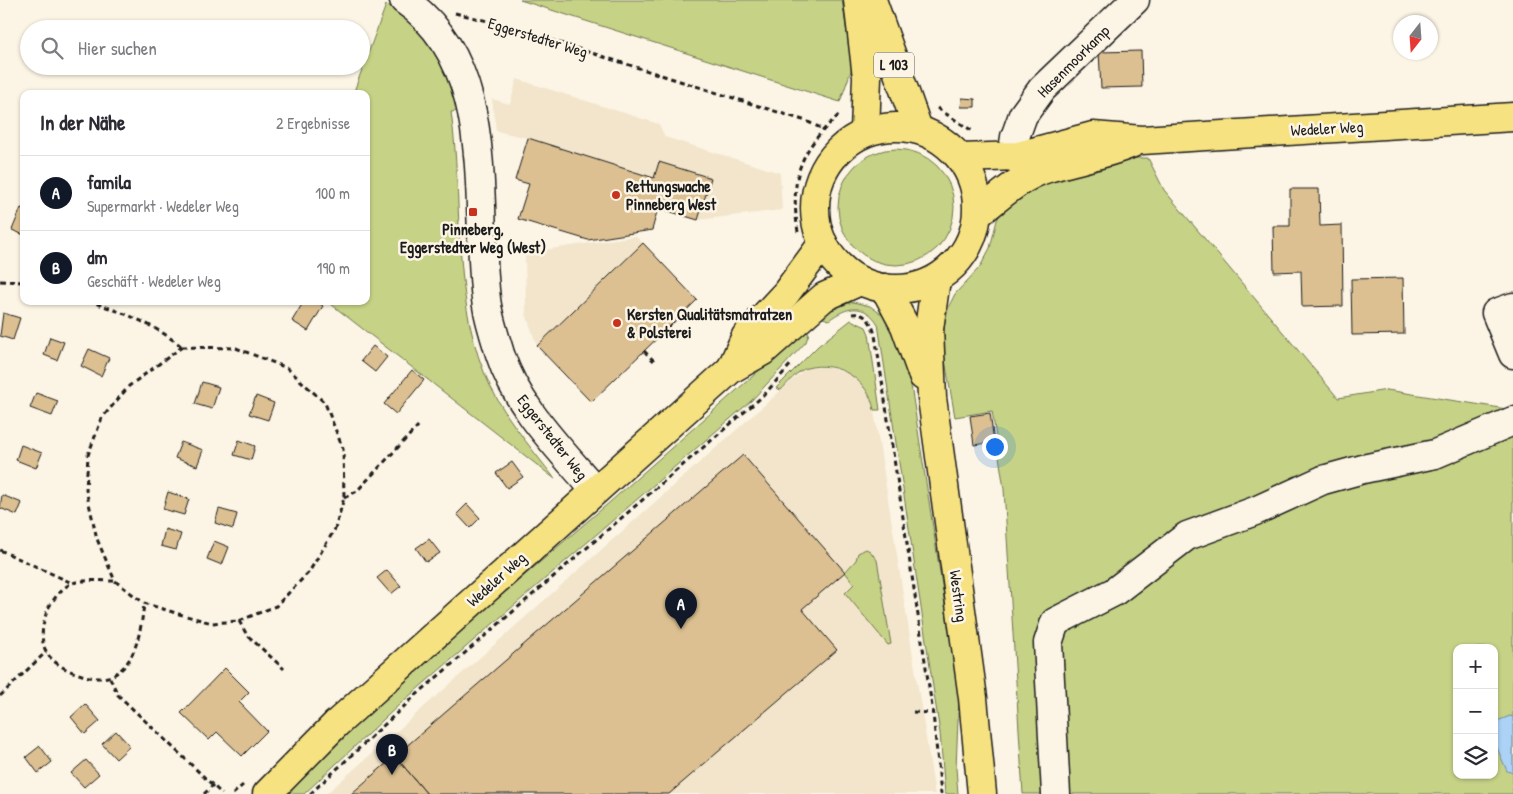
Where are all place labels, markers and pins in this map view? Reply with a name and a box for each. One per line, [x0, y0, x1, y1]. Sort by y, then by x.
place label: Rettungswache Pinneberg West [626, 175, 716, 216]
marker: Rettungswache Pinneberg West [610, 189, 622, 201]
marker: Pinneberg, Eggerstedter Weg (West) [467, 206, 479, 218]
place label: Pinneberg, Eggerstedter Weg (West) [400, 218, 546, 259]
place label: Kersten Qualitätsmatratzen & Polsterei [627, 303, 792, 343]
marker: Kersten Qualitätsmatratzen & Polsterei [611, 317, 623, 329]
pin: A [665, 588, 697, 629]
pin: B [376, 734, 408, 775]

